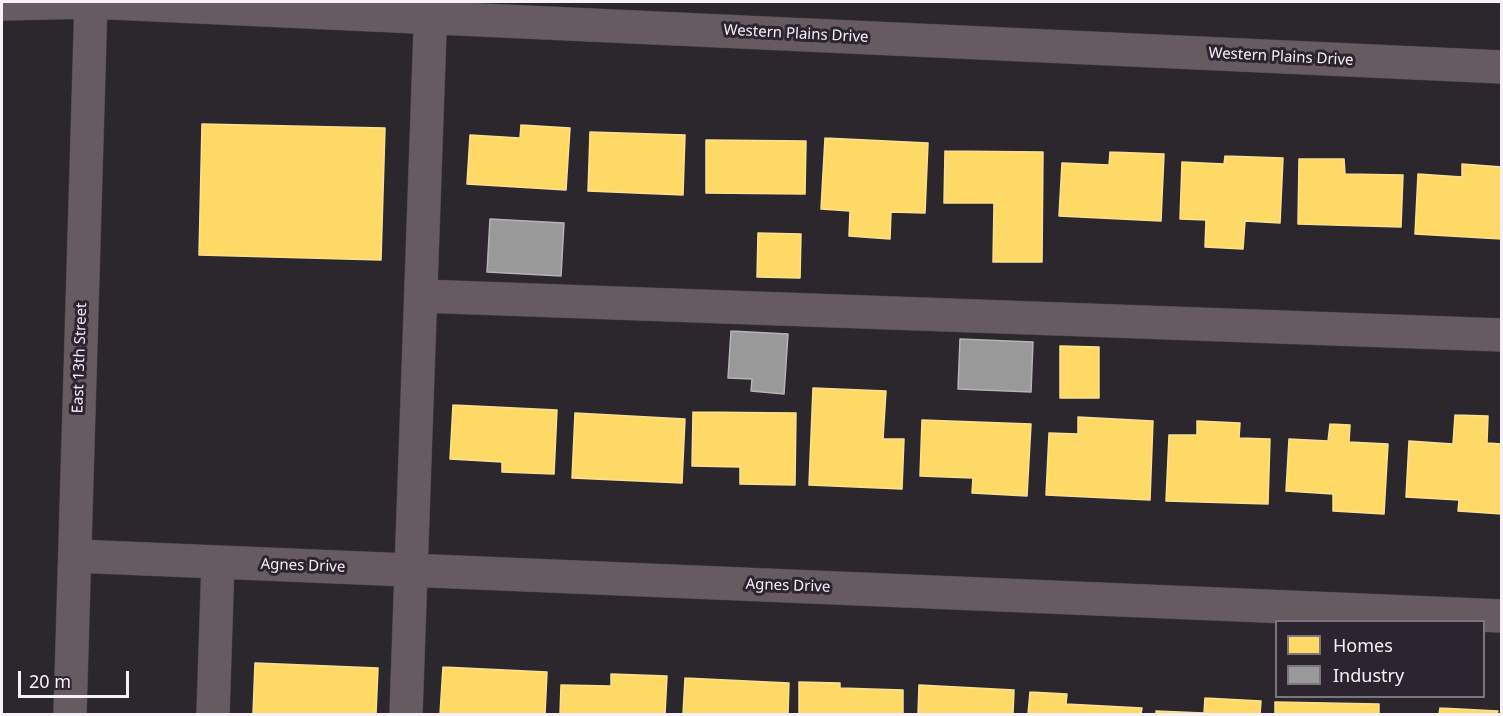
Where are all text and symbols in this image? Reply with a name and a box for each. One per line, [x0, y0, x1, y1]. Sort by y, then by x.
street label: Western Plains Drive [723, 21, 869, 47]
street label: Western Plains Drive [1208, 44, 1354, 70]
street label: East 13th Street [69, 302, 91, 414]
street label: Agnes Drive [260, 556, 346, 576]
street label: Agnes Drive [745, 576, 831, 596]
legend [1275, 620, 1485, 698]
text: Homes [1333, 633, 1393, 657]
scale bar [21, 659, 132, 697]
text: Industry [1333, 663, 1404, 687]
text: 20 m [29, 669, 71, 693]

